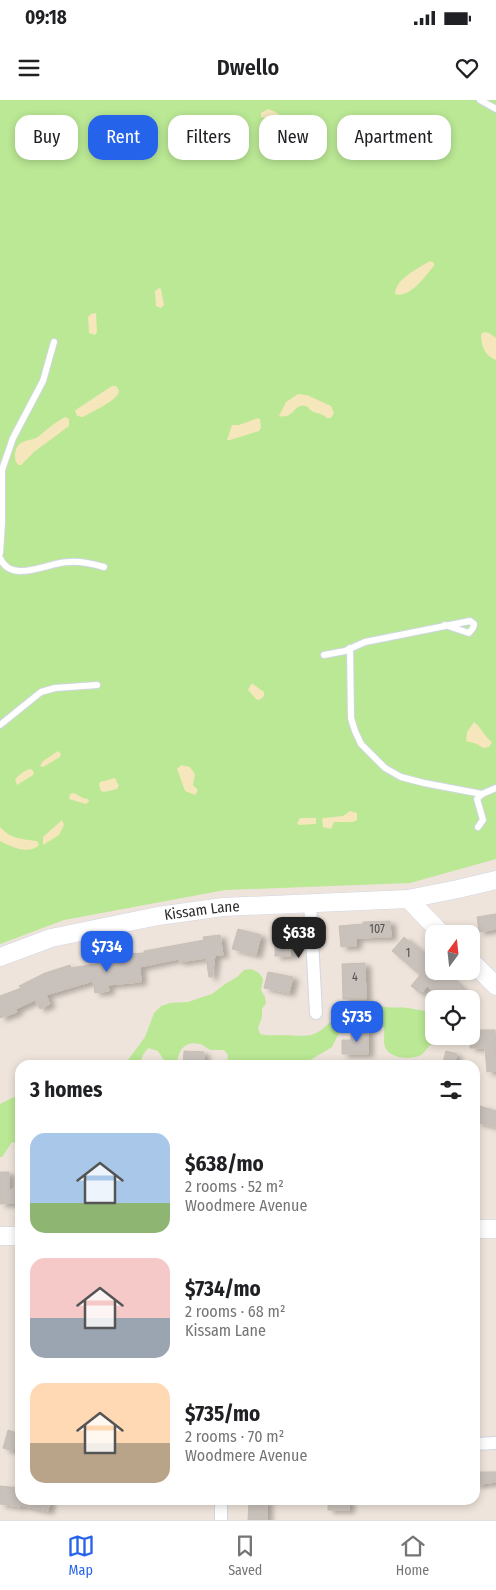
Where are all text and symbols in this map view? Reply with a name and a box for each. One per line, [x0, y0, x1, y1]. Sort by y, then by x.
text: 09:18 [25, 6, 67, 29]
icon: menu [15, 54, 43, 82]
text: Dwello [217, 54, 279, 81]
icon: heart [453, 54, 481, 82]
chip: Buy [15, 115, 78, 160]
chip: Rent [88, 115, 158, 160]
chip: Filters [168, 115, 249, 160]
chip: New [259, 115, 327, 160]
chip: Apartment [337, 115, 451, 160]
street label: Kissam Lane [163, 897, 240, 924]
pin: $638 [269, 916, 329, 959]
house number: 107 [369, 922, 385, 936]
text: $638 [283, 923, 315, 942]
north arrow [425, 925, 480, 980]
map controls [425, 925, 480, 1045]
pin: $734 [77, 930, 137, 973]
text: $734 [92, 937, 122, 956]
house number: 1 [406, 946, 410, 960]
house number: 4 [352, 970, 358, 984]
button: locate [425, 990, 480, 1045]
pin: $735 [327, 1000, 387, 1043]
text: $735 [342, 1007, 372, 1026]
icon: filters [437, 1076, 465, 1104]
text: 3 homes [30, 1077, 102, 1103]
text: $638/mo [185, 1151, 264, 1177]
icon: home [70, 1153, 130, 1213]
text: 2 rooms · 52 m² [185, 1177, 284, 1196]
text: Woodmere Avenue [185, 1196, 307, 1215]
text: $734/mo [185, 1276, 261, 1302]
icon: home [70, 1278, 130, 1338]
text: 2 rooms · 68 m² [185, 1302, 286, 1321]
text: Kissam Lane [185, 1321, 266, 1340]
text: $735/mo [185, 1401, 260, 1427]
icon: home [70, 1403, 130, 1463]
text: 2 rooms · 70 m² [185, 1427, 284, 1446]
text: Woodmere Avenue [185, 1446, 307, 1465]
tab: Map [67, 1532, 95, 1579]
tab: Saved [228, 1532, 262, 1579]
tab: Home [396, 1532, 429, 1579]

